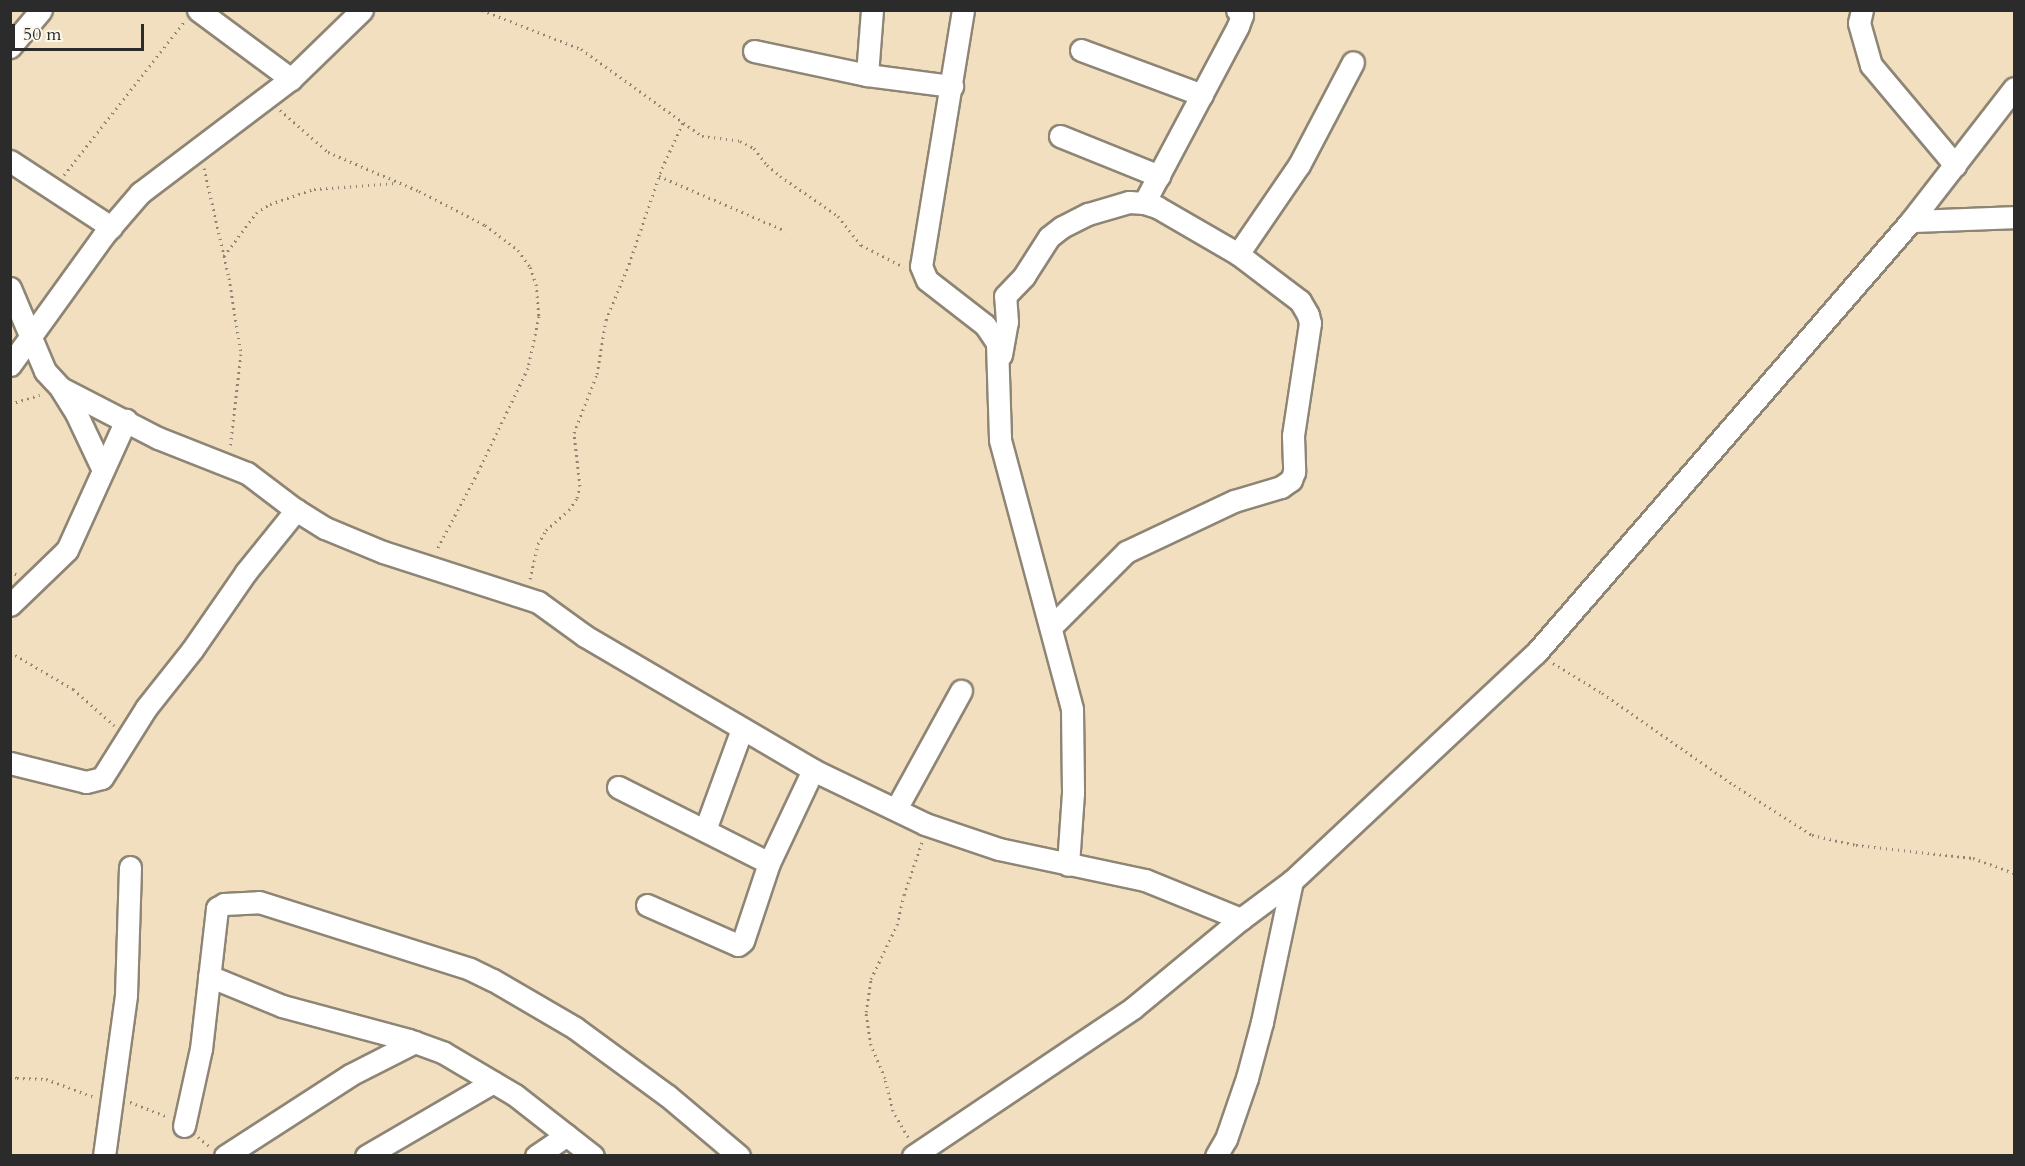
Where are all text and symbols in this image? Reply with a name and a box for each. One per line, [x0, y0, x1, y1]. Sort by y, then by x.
scale bar [15, 12, 147, 50]
text: 50 m [23, 22, 62, 47]

